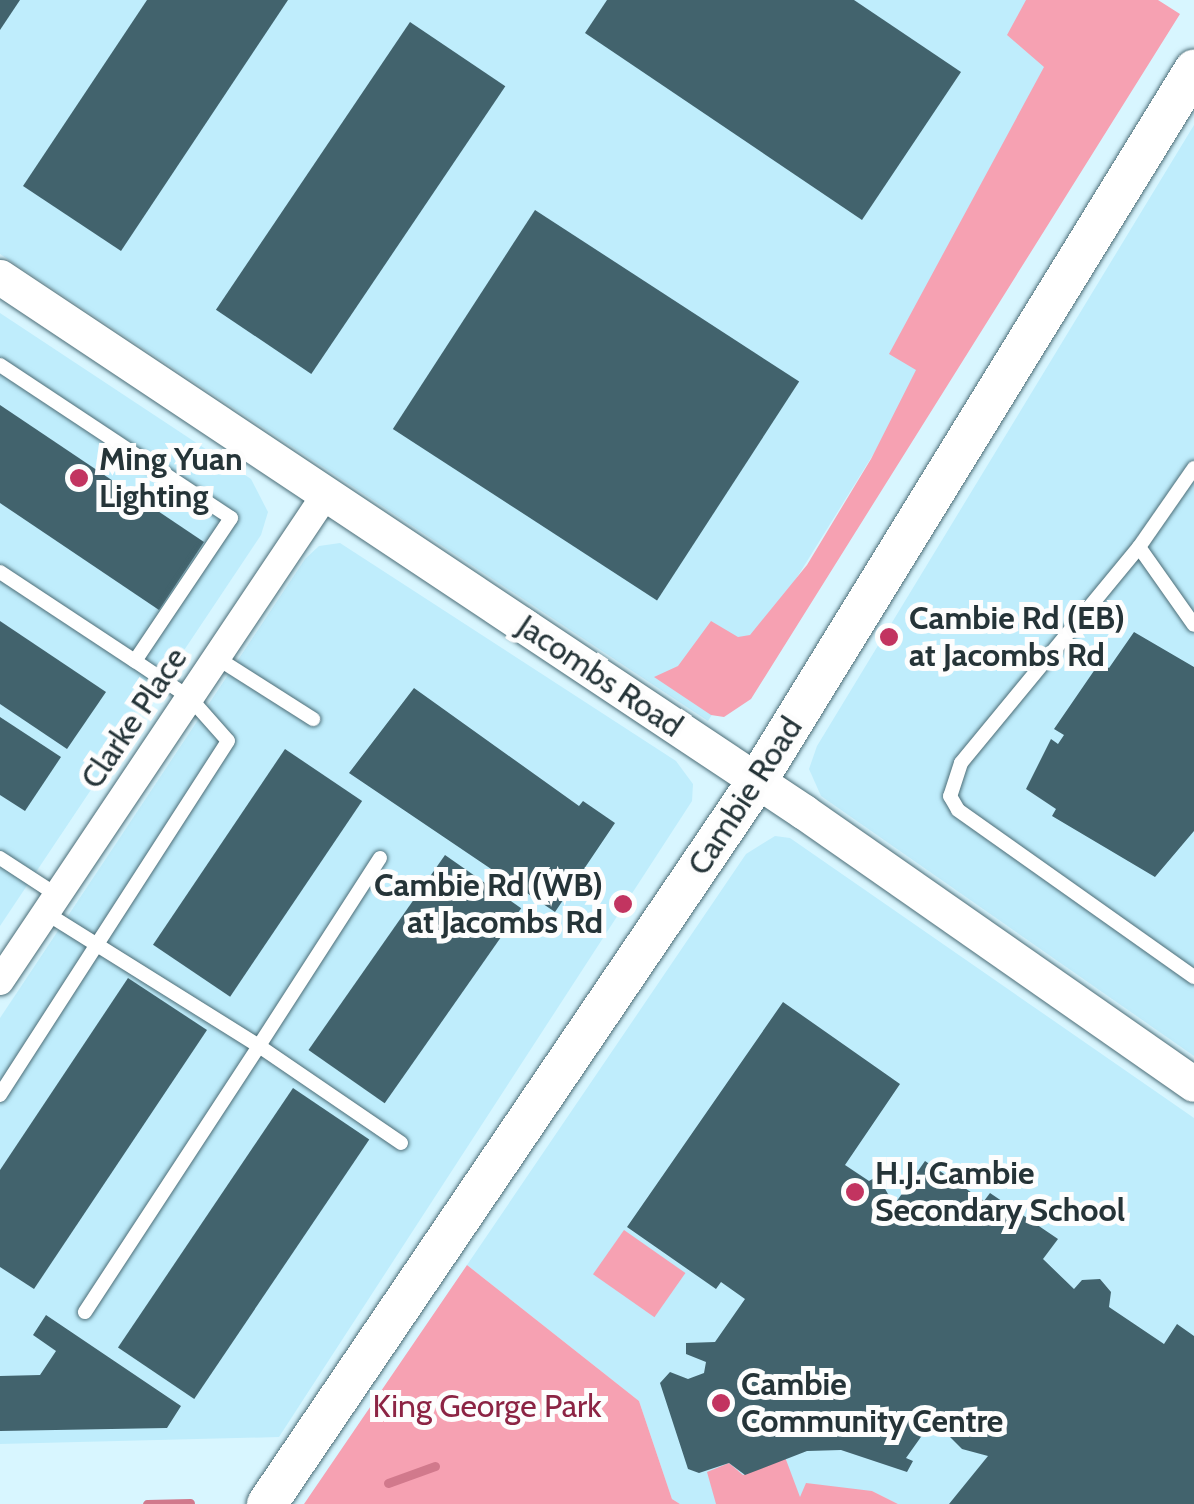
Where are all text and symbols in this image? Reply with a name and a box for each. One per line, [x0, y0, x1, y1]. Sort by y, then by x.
place label: Ming Yuan Lighting [99, 441, 243, 516]
marker: Ming Yuan Lighting [68, 467, 90, 489]
place label: Cambie Rd (EB) at Jacombs Rd [909, 600, 1125, 675]
street label: Jacombs Road [510, 607, 690, 745]
marker: Cambie Rd (EB) at Jacombs Rd [878, 626, 900, 648]
street label: Clarke Place [73, 640, 195, 796]
street label: Cambie Road [680, 710, 810, 882]
place label: Cambie Rd (WB) at Jacombs Rd [374, 867, 603, 942]
marker: Cambie Rd (WB) at Jacombs Rd [612, 893, 634, 915]
place label: H.J. Cambie Secondary School [875, 1155, 1125, 1230]
marker: H.J. Cambie Secondary School [844, 1181, 866, 1203]
place label: Cambie Community Centre [741, 1366, 1003, 1441]
park label: King George Park [372, 1387, 602, 1425]
marker: Cambie Community Centre [710, 1392, 732, 1414]

